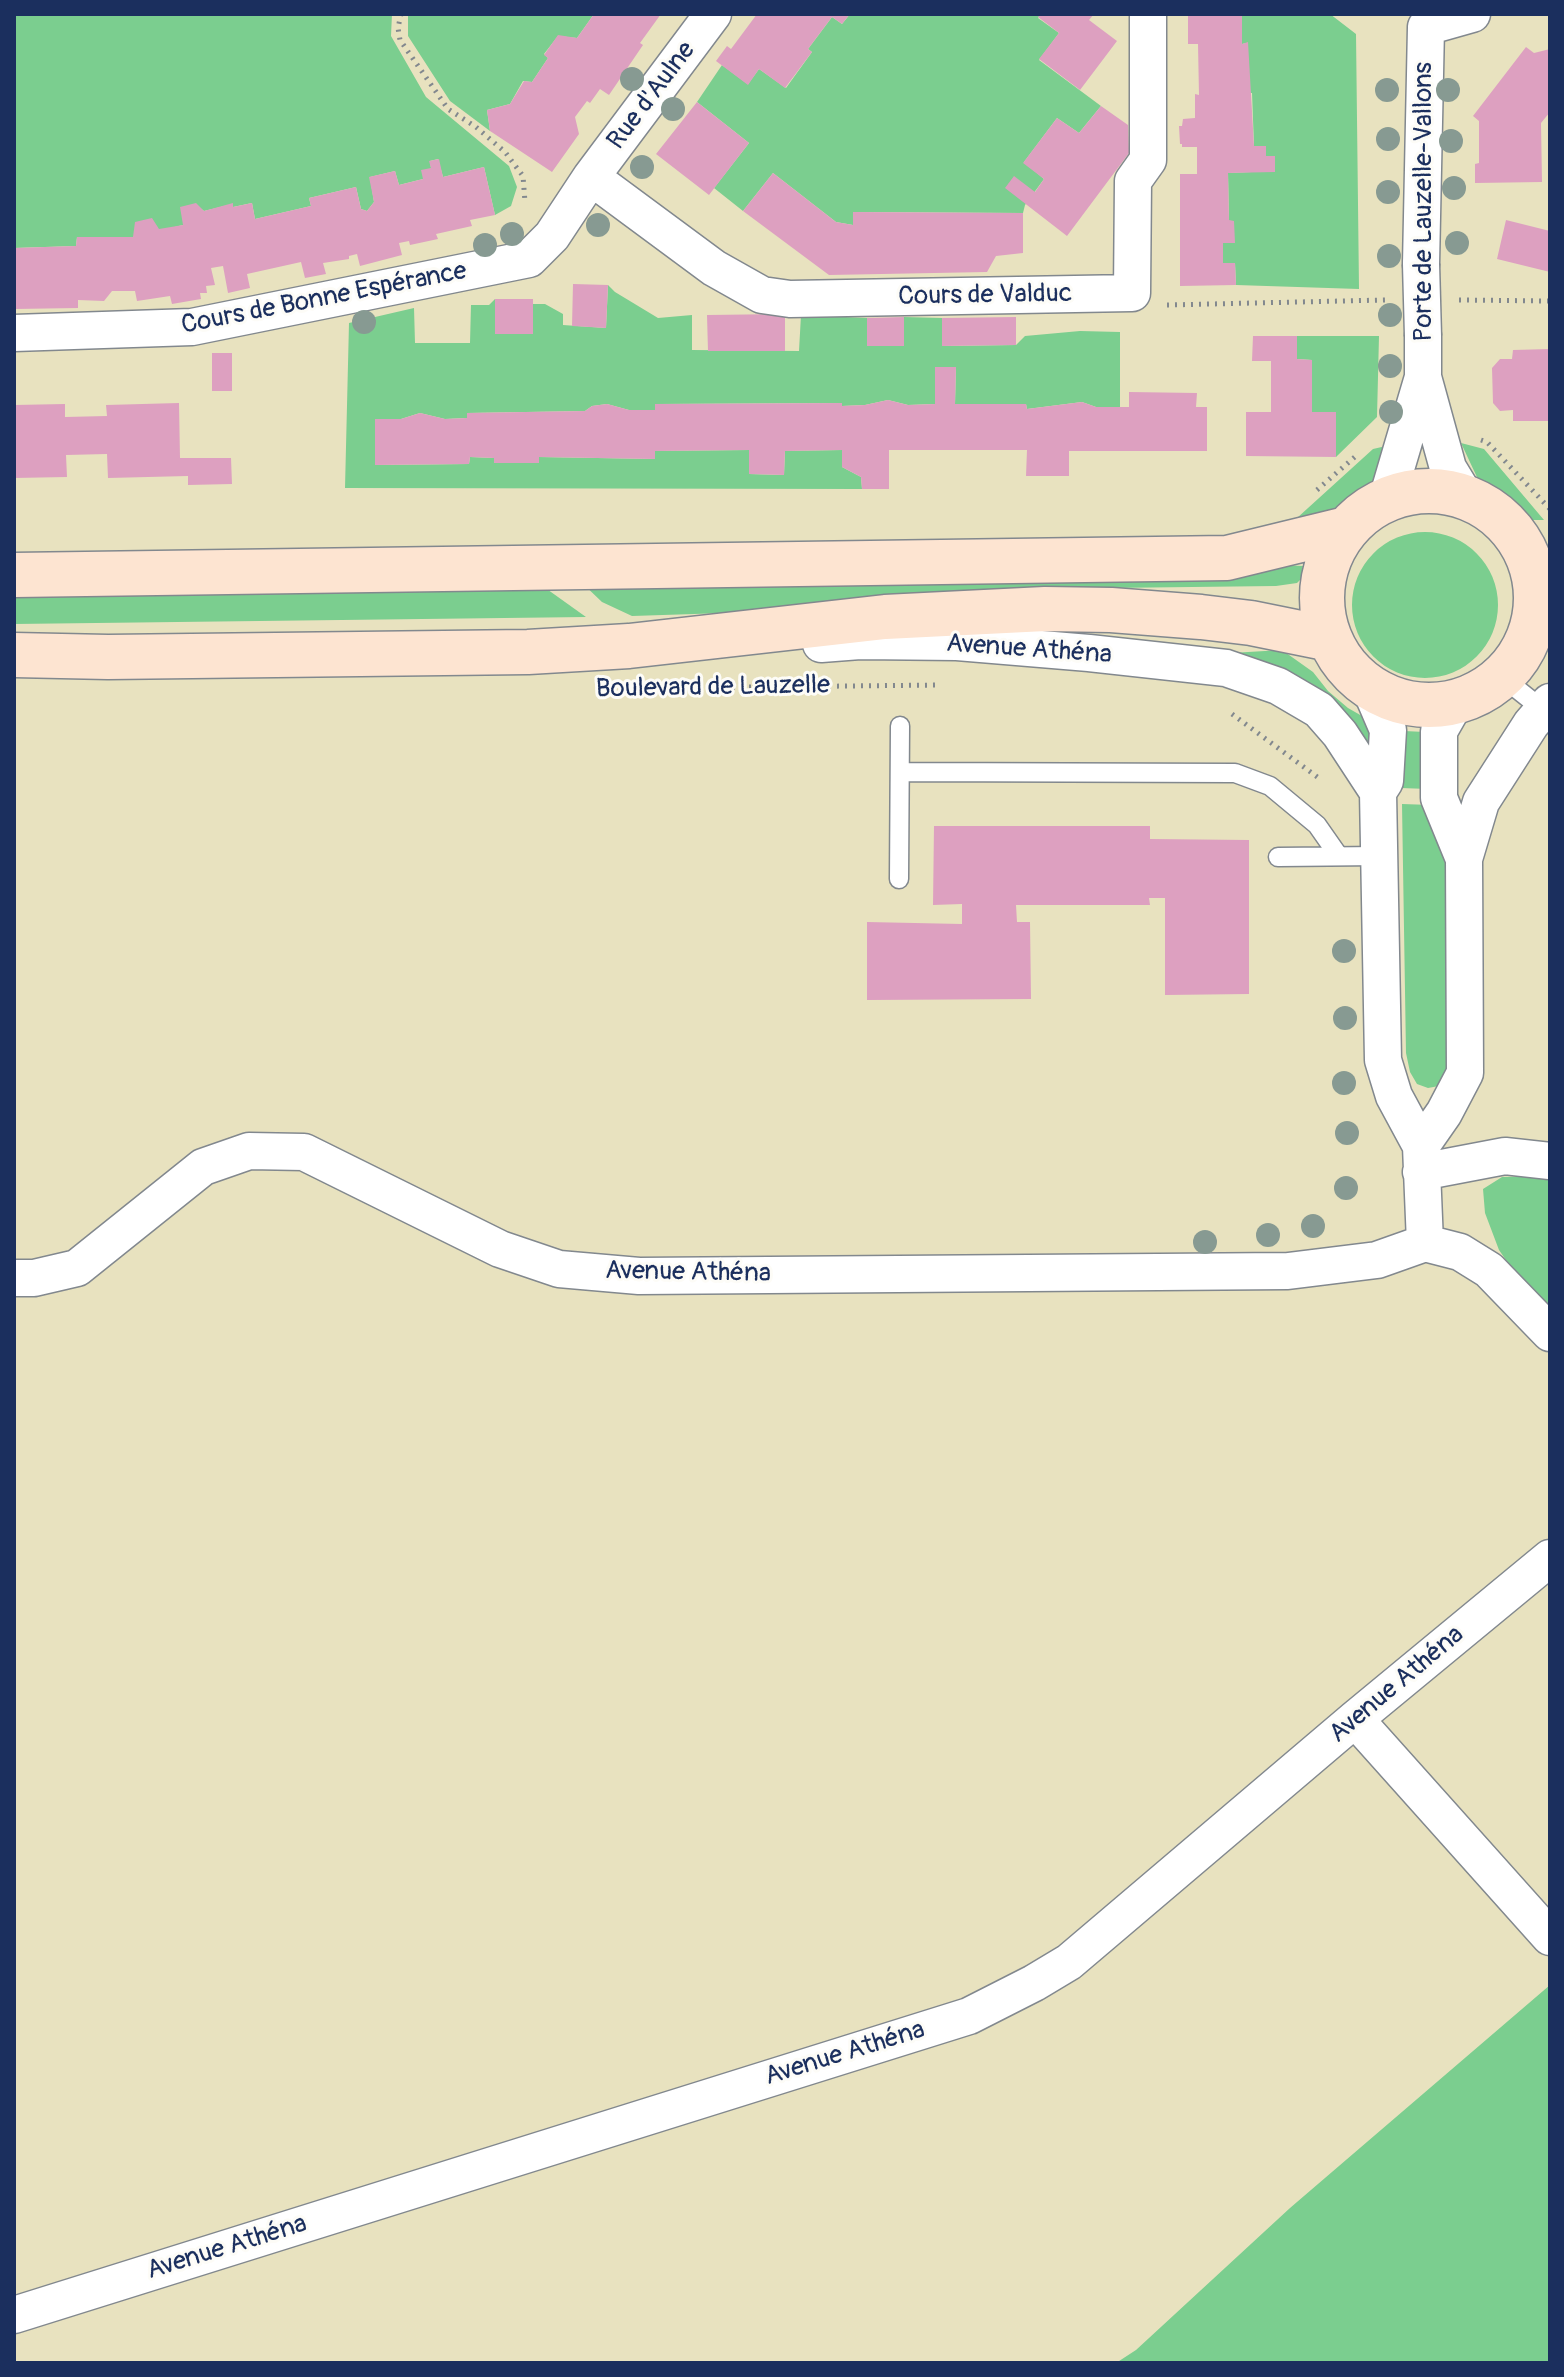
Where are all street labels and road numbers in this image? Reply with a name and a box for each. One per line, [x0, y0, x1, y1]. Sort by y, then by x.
street label: Rue d'Aulne [601, 36, 703, 156]
street label: Porte de Lauzelle-Vallons [1408, 62, 1440, 342]
street label: Cours de Bonne Espérance [179, 256, 469, 342]
street label: Cours de Valduc [898, 279, 1072, 313]
street label: Avenue Athéna [945, 629, 1113, 671]
street label: Boulevard de Lauzelle [596, 670, 830, 706]
street label: Avenue Athéna [605, 1256, 771, 1290]
street label: Avenue Athéna [1323, 1620, 1471, 1750]
street label: Avenue Athéna [761, 2015, 929, 2093]
street label: Avenue Athéna [143, 2209, 311, 2287]

